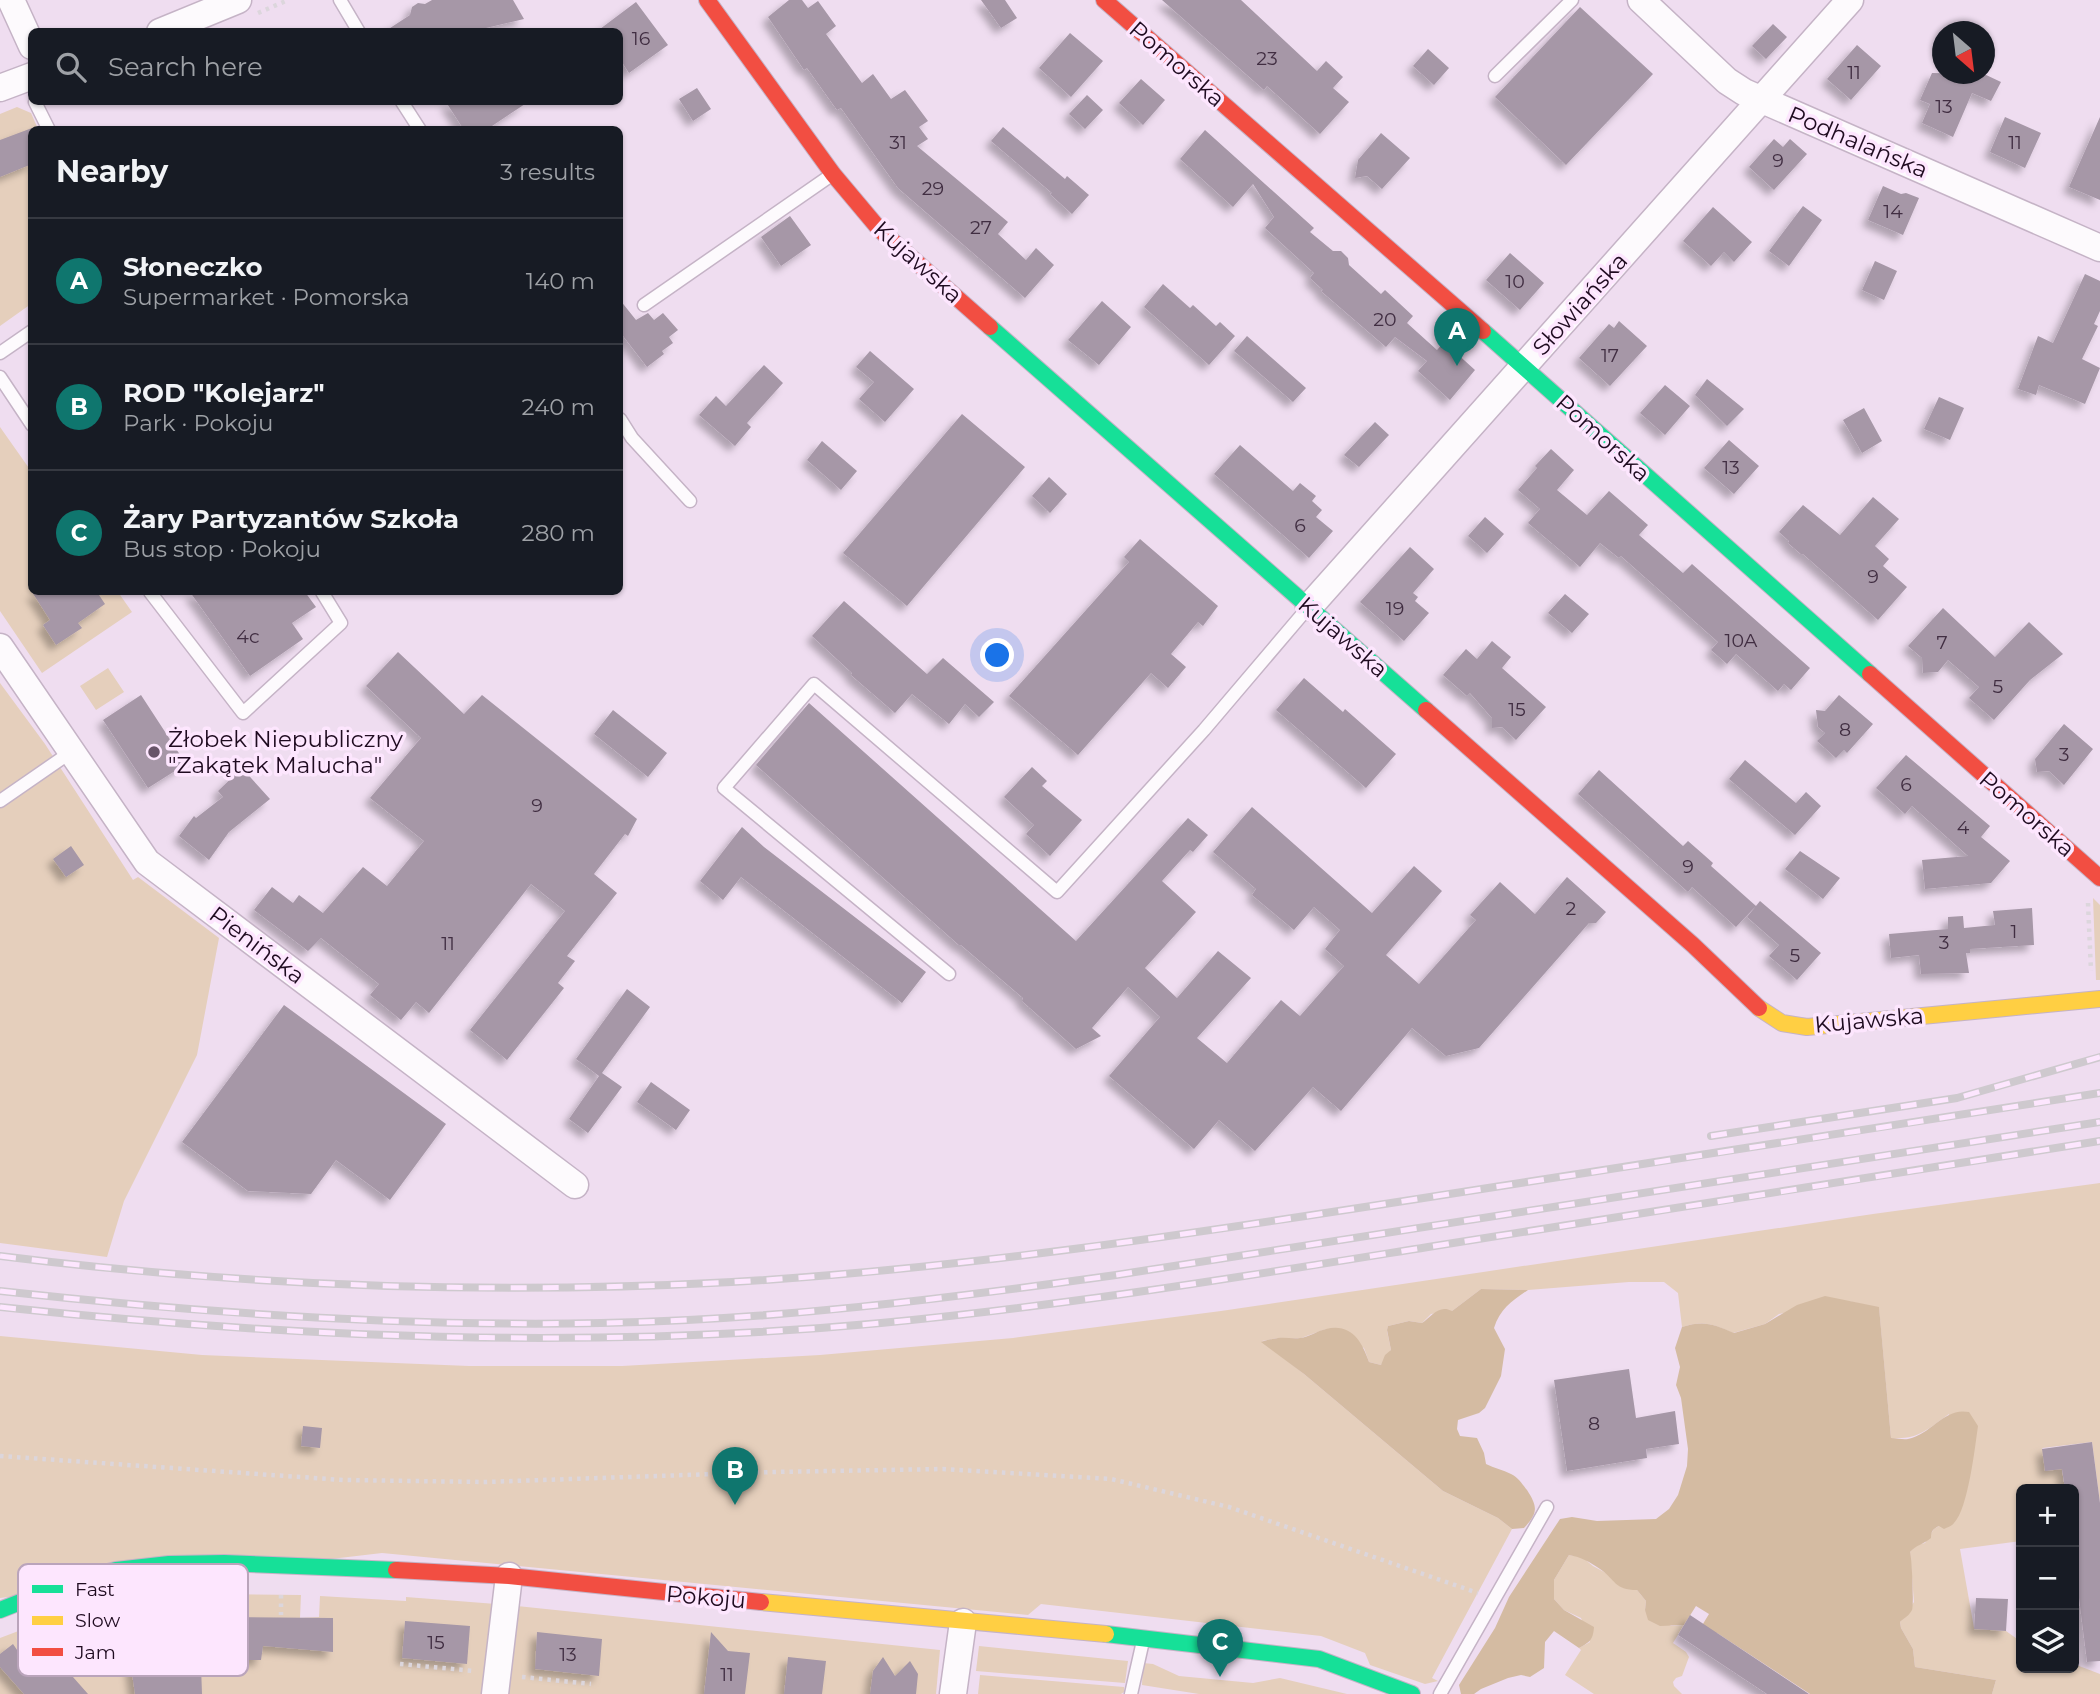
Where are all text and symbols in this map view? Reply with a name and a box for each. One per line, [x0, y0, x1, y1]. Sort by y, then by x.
street label: Pomorska [1124, 15, 1230, 113]
north arrow [1932, 21, 1995, 84]
house number: 16 [632, 27, 650, 50]
search box [28, 28, 623, 105]
house number: 23 [1256, 47, 1278, 70]
icon: search [52, 48, 90, 86]
text: Search here [108, 51, 263, 83]
house number: 11 [1847, 61, 1861, 84]
house number: 13 [1935, 95, 1953, 118]
street label: Podhalańska [1784, 100, 1932, 184]
house number: 31 [889, 131, 907, 154]
house number: 11 [2008, 131, 2022, 154]
house number: 9 [1772, 149, 1784, 172]
text: Nearby [56, 153, 168, 190]
text: 3 results [500, 158, 595, 186]
house number: 29 [922, 177, 944, 200]
house number: 14 [1883, 200, 1903, 223]
street label: Kujawska [868, 215, 968, 309]
house number: 27 [970, 216, 992, 239]
street label: Słowiańska [1527, 247, 1633, 361]
text: Słoneczko [123, 251, 262, 283]
text: A [70, 267, 88, 295]
text: 140 m [526, 267, 595, 295]
house number: 10 [1505, 270, 1525, 293]
text: Supermarket · Pomorska [123, 283, 409, 311]
house number: 20 [1373, 308, 1397, 331]
pin: A [1434, 308, 1480, 366]
house number: 17 [1601, 344, 1619, 367]
text: ROD "Kolejarz" [123, 377, 325, 409]
street label: Pomorska [1550, 388, 1656, 488]
text: B [70, 393, 88, 421]
text: 240 m [522, 393, 595, 421]
text: Park · Pokoju [123, 409, 273, 437]
house number: 13 [1722, 456, 1740, 479]
text: Żary Partyzantów Szkoła [123, 503, 459, 535]
house number: 6 [1294, 514, 1306, 537]
text: C [71, 519, 87, 547]
text: 280 m [522, 519, 595, 547]
text: Bus stop · Pokoju [123, 535, 321, 563]
house number: 9 [1867, 565, 1879, 588]
street label: Kujawska [1293, 591, 1393, 683]
house number: 19 [1386, 597, 1404, 620]
house number: 4c [236, 625, 260, 648]
house number: 10A [1725, 629, 1758, 652]
house number: 7 [1936, 631, 1948, 654]
your location [980, 638, 1014, 672]
house number: 5 [1993, 675, 2004, 698]
house number: 15 [1508, 698, 1526, 721]
house number: 8 [1839, 718, 1851, 741]
place label: Żłobek Niepubliczny "Zakątek Malucha" [168, 725, 404, 779]
house number: 3 [2059, 743, 2069, 766]
marker: Żłobek Niepubliczny "Zakątek Malucha" [146, 744, 162, 760]
street label: Pomorska [1974, 765, 2080, 863]
house number: 6 [1900, 773, 1912, 796]
house number: 9 [531, 794, 543, 817]
house number: 4 [1957, 816, 1970, 839]
house number: 9 [1682, 855, 1694, 878]
house number: 2 [1566, 897, 1577, 920]
street label: Pienińska [204, 900, 310, 990]
house number: 1 [2011, 920, 2017, 943]
house number: 3 [1939, 931, 1949, 954]
house number: 11 [441, 932, 455, 955]
house number: 5 [1790, 944, 1801, 967]
street label: Kujawska [1813, 1001, 1925, 1039]
house number: 8 [1588, 1412, 1600, 1435]
pin: B [712, 1447, 758, 1505]
map controls [2016, 1484, 2079, 1673]
button: + [2016, 1484, 2079, 1547]
button: − [2016, 1547, 2079, 1610]
legend [18, 1564, 248, 1676]
text: Fast [75, 1578, 115, 1601]
street label: Pokoju [665, 1580, 747, 1614]
text: Slow [75, 1609, 120, 1632]
button: layers [2016, 1610, 2079, 1673]
pin: C [1197, 1619, 1243, 1677]
house number: 15 [427, 1631, 445, 1654]
text: Jam [74, 1641, 116, 1664]
house number: 13 [559, 1643, 577, 1666]
house number: 11 [720, 1663, 734, 1686]

